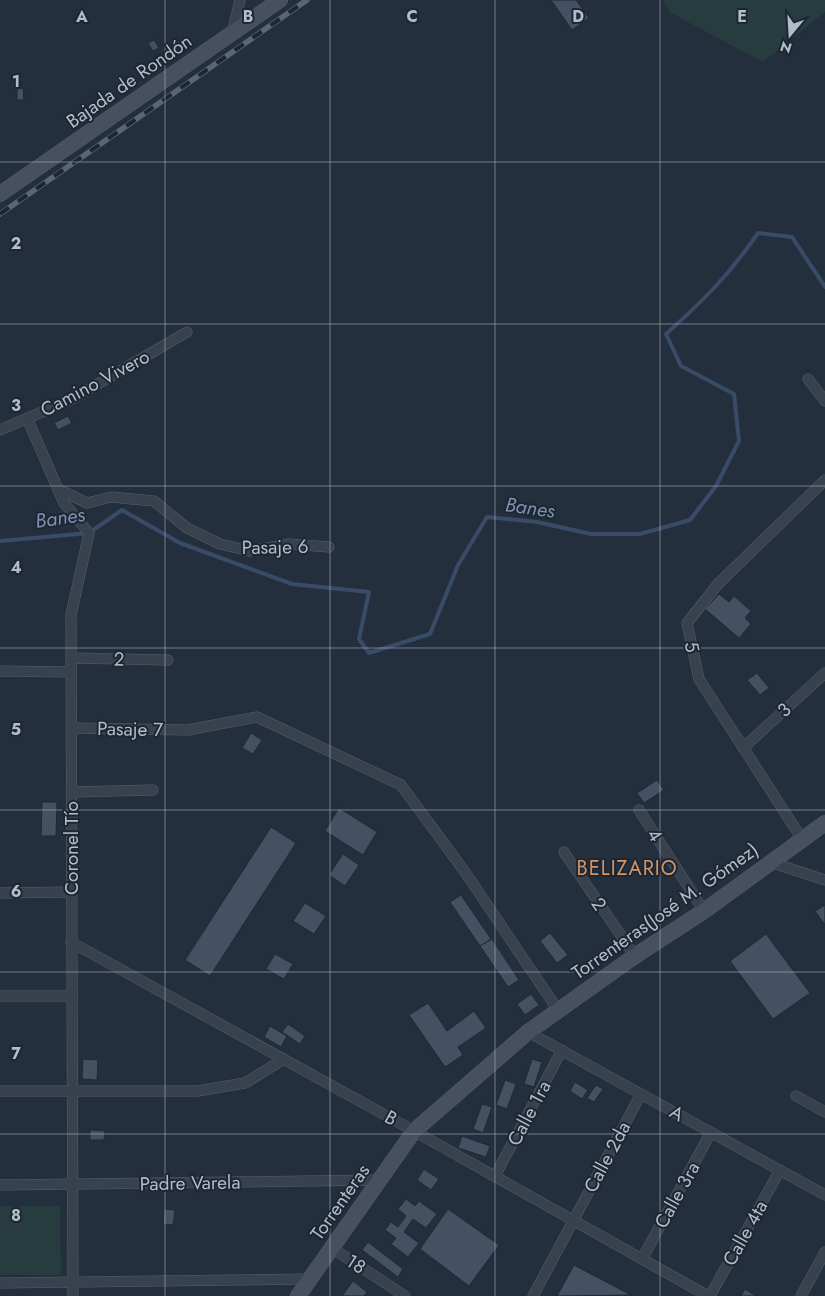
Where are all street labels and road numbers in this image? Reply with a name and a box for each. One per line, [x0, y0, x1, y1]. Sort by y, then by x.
street label: Bajada de Rondón [61, 28, 197, 134]
street label: Camino Vivero [36, 343, 154, 423]
street label: Pasaje 6 [241, 533, 309, 561]
street label: 5 [678, 639, 706, 655]
street label: 2 [113, 645, 125, 673]
street label: 3 [771, 697, 797, 723]
street label: Pasaje 7 [97, 715, 163, 743]
street label: Coronel Tío [58, 801, 85, 895]
street label: 4 [641, 823, 669, 847]
street label: Torrenteras(José M. Gómez) [566, 836, 764, 986]
street label: 2 [585, 892, 613, 916]
street label: Calle 1ra [501, 1075, 557, 1151]
street label: A [665, 1098, 689, 1128]
street label: B [380, 1104, 402, 1132]
street label: Calle 2da [577, 1117, 637, 1197]
street label: Calle 3ra [648, 1157, 706, 1233]
street label: Torrenteras [304, 1158, 376, 1246]
street label: Padre Varela [139, 1169, 241, 1197]
street label: Calle 4ta [716, 1195, 774, 1271]
street label: 18 [341, 1248, 371, 1280]

